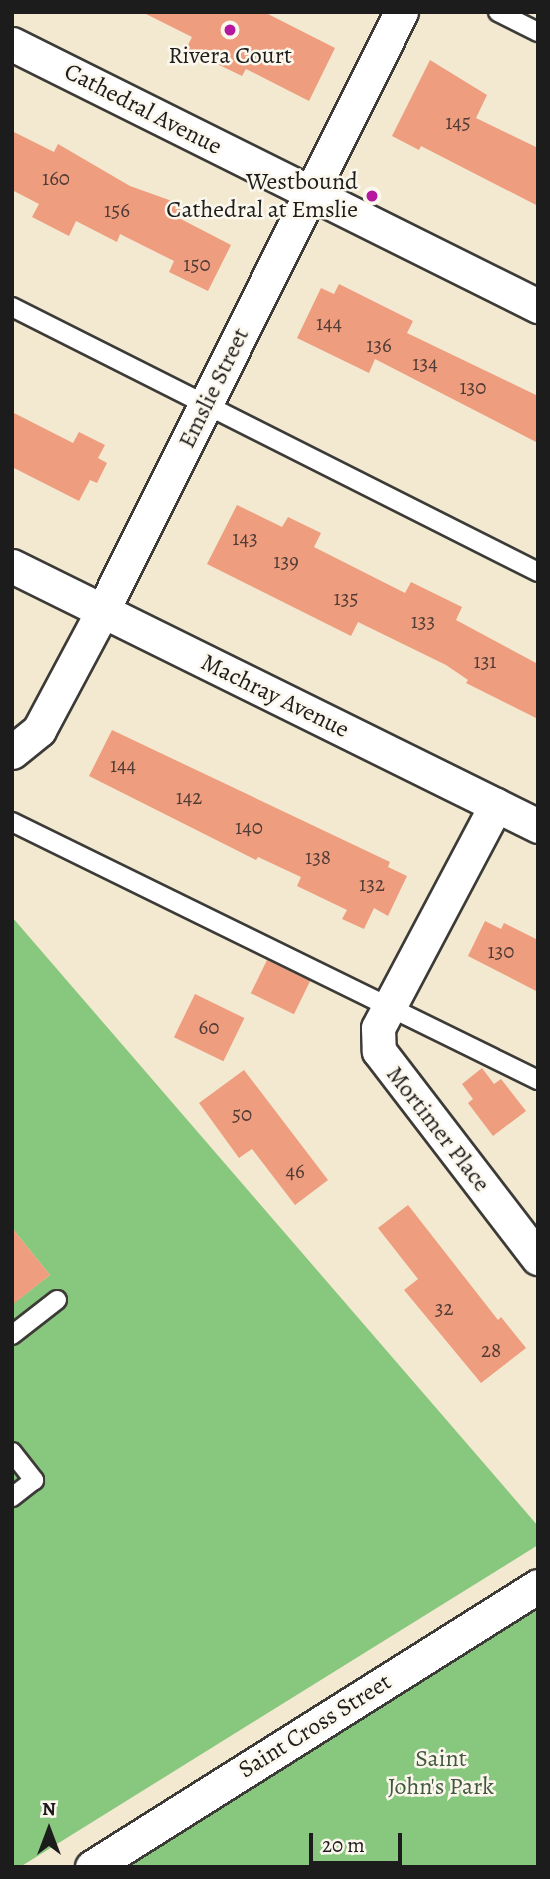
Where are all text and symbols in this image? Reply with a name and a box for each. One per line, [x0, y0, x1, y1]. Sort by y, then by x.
marker: Rivera Court [222, 22, 238, 38]
place label: Rivera Court [168, 42, 292, 70]
street label: Cathedral Avenue [59, 57, 227, 161]
house number: 145 [445, 109, 471, 135]
house number: 160 [42, 165, 70, 191]
place label: Westbound Cathedral at Emslie [166, 168, 358, 224]
marker: Westbound Cathedral at Emslie [364, 188, 380, 204]
house number: 156 [104, 197, 130, 223]
house number: 150 [183, 251, 211, 277]
house number: 144 [316, 310, 342, 336]
street label: Emslie Street [173, 323, 255, 453]
house number: 136 [366, 332, 392, 358]
house number: 134 [412, 350, 438, 376]
house number: 130 [459, 374, 487, 400]
house number: 143 [232, 525, 258, 551]
house number: 139 [273, 548, 299, 574]
house number: 135 [334, 585, 358, 611]
house number: 133 [411, 608, 435, 634]
street label: Machray Avenue [196, 648, 354, 744]
house number: 131 [473, 648, 497, 674]
house number: 144 [110, 752, 136, 778]
house number: 142 [176, 784, 202, 810]
house number: 140 [235, 814, 263, 840]
house number: 138 [305, 844, 331, 870]
house number: 132 [359, 871, 385, 897]
house number: 130 [487, 938, 515, 964]
house number: 60 [199, 1014, 219, 1040]
street label: Mortimer Place [380, 1061, 496, 1197]
house number: 50 [232, 1101, 252, 1127]
house number: 46 [285, 1158, 305, 1184]
house number: 32 [435, 1295, 453, 1321]
house number: 28 [481, 1337, 501, 1363]
street label: Saint Cross Street [233, 1668, 397, 1784]
park label: Saint John's Park [388, 1745, 494, 1801]
north arrow [14, 1795, 84, 1865]
text: N [42, 1796, 56, 1822]
scale bar [312, 1820, 405, 1864]
text: 20 m [322, 1831, 365, 1859]

